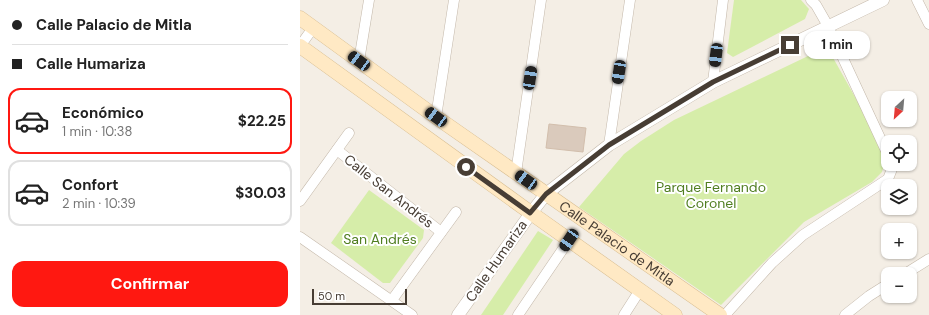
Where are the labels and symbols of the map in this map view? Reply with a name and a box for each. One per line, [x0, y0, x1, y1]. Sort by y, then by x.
callout: 1 min [804, 31, 870, 59]
route end [781, 36, 799, 54]
car [709, 42, 723, 68]
car [346, 49, 372, 73]
car [611, 59, 627, 85]
car [522, 65, 538, 91]
north arrow [881, 91, 917, 127]
car [423, 105, 449, 129]
street label: Calle San Andrés [340, 150, 438, 232]
route start [457, 158, 475, 176]
car [513, 168, 539, 192]
park label: Parque Fernando Coronel [656, 178, 766, 212]
street label: Calle Palacio de Mitla [556, 197, 678, 290]
street label: Calle Humariza [461, 217, 531, 305]
car [557, 227, 581, 253]
park label: San Andrés [343, 230, 417, 248]
scale bar [312, 287, 407, 306]

